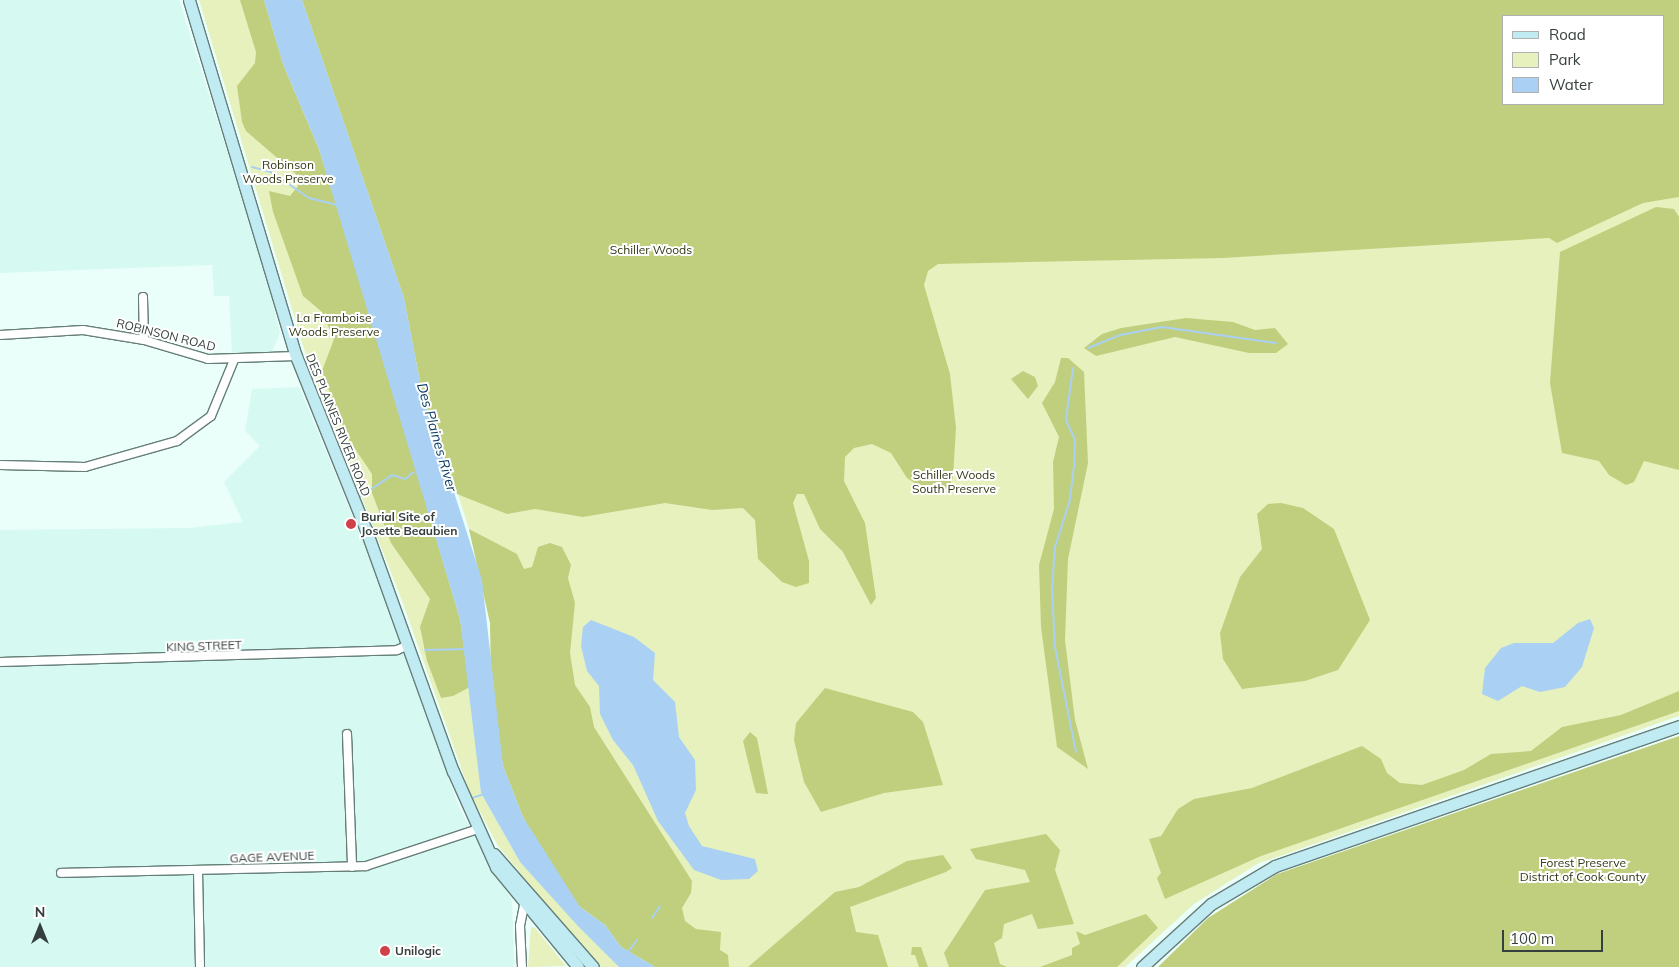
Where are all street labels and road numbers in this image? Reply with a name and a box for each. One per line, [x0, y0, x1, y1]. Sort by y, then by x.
street label: ROBINSON ROAD [115, 316, 217, 354]
street label: DES PLAINES RIVER ROAD [303, 352, 373, 498]
street label: KING STREET [166, 637, 242, 655]
street label: GAGE AVENUE [229, 848, 315, 866]

